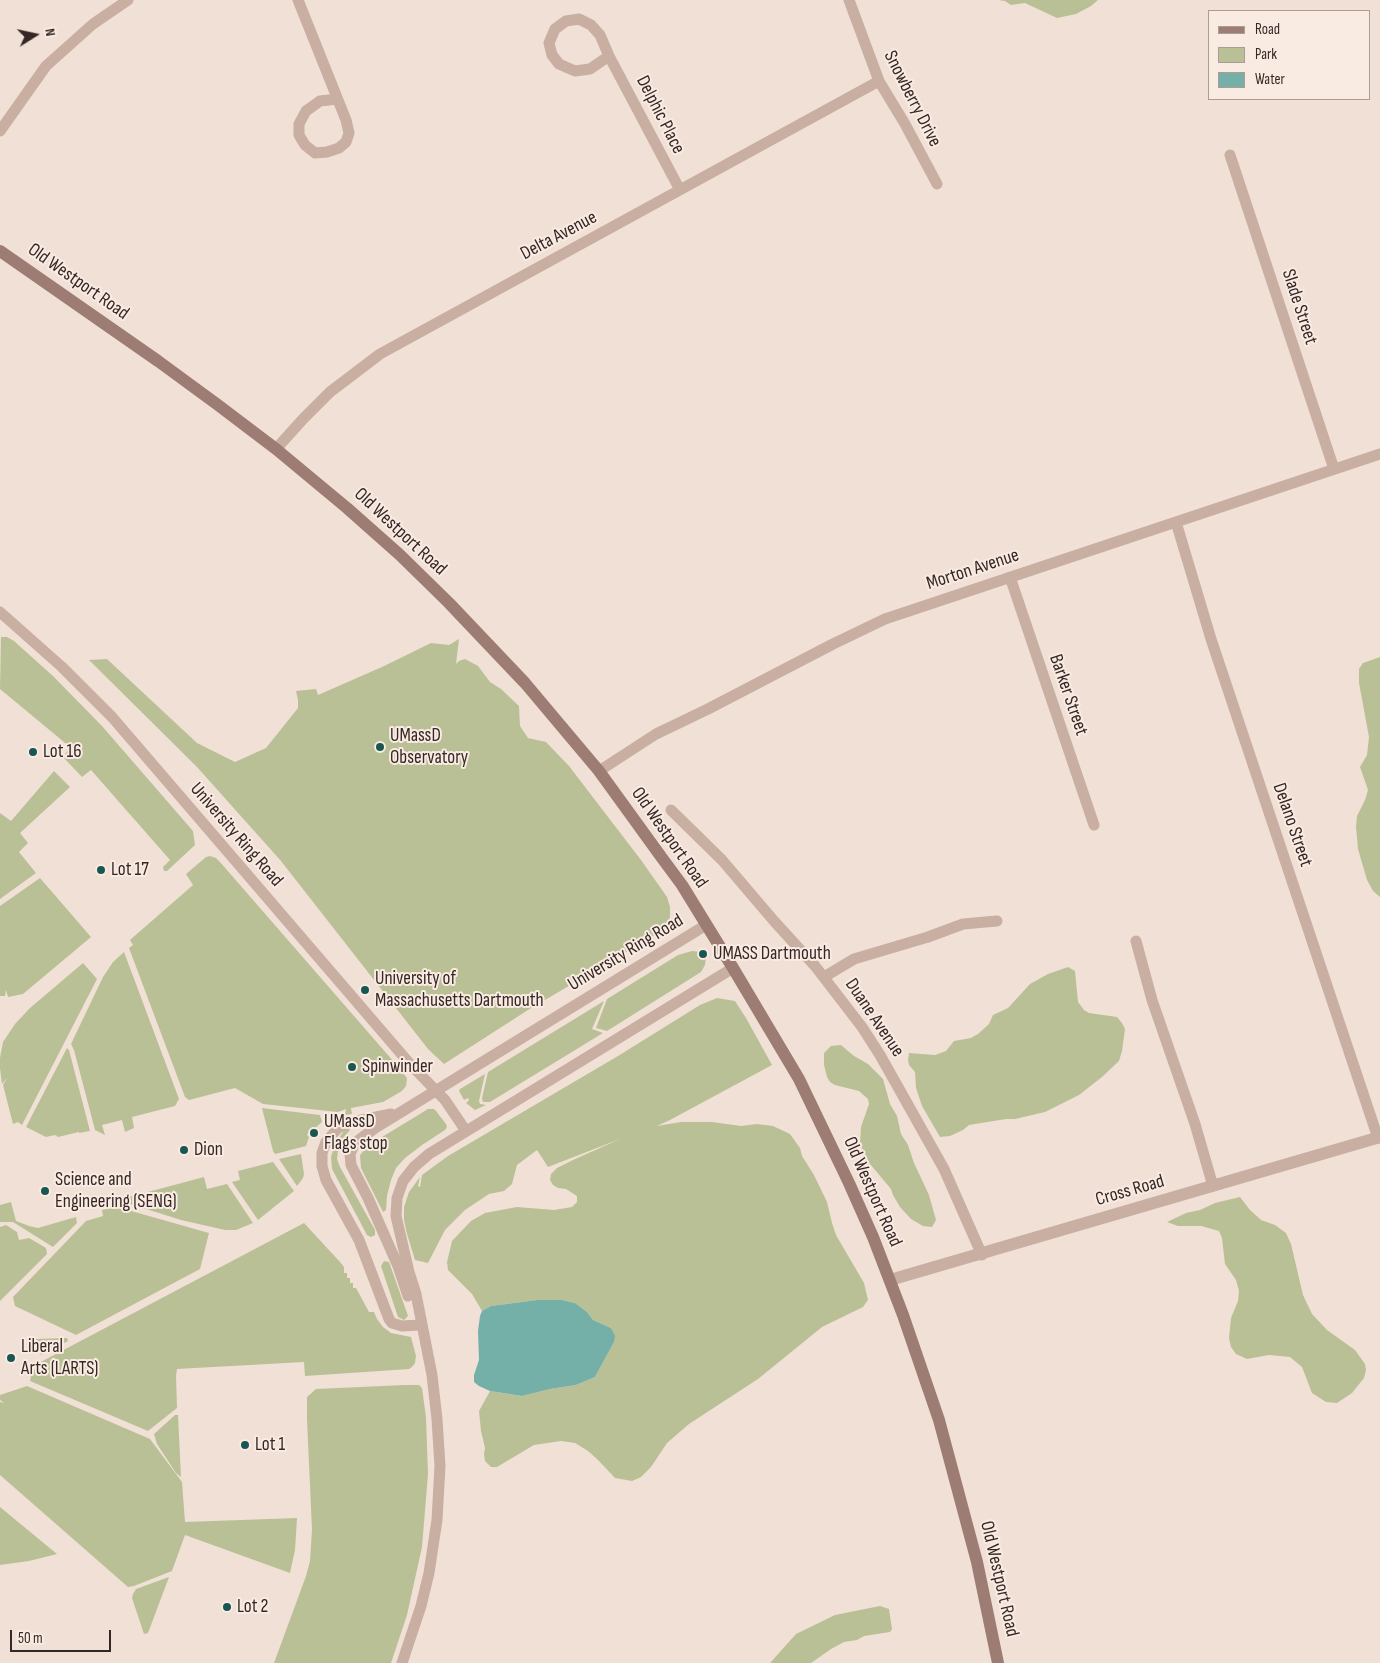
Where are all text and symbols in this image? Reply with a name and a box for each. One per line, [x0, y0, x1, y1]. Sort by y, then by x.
north arrow [10, 10, 60, 60]
legend [1208, 10, 1370, 100]
text: Road [1255, 20, 1280, 39]
text: N [41, 27, 59, 37]
text: Park [1255, 45, 1277, 64]
street label: Snowberry Drive [878, 47, 946, 151]
text: Water [1255, 70, 1285, 89]
street label: Delphic Place [631, 72, 689, 158]
street label: Delta Avenue [517, 206, 601, 266]
street label: Old Westport Road [23, 239, 133, 325]
street label: Slade Street [1276, 267, 1322, 347]
street label: Old Westport Road [349, 483, 451, 581]
street label: Morton Avenue [924, 544, 1022, 596]
street label: Barker Street [1043, 651, 1093, 739]
place label: UMassD Observatory [390, 725, 468, 769]
place label: Lot 16 [43, 741, 81, 763]
marker: UMassD Observatory [374, 741, 386, 753]
marker: Lot 16 [27, 746, 39, 758]
street label: University Ring Road [185, 778, 287, 892]
street label: Delano Street [1267, 780, 1317, 870]
street label: Old Westport Road [626, 783, 712, 893]
place label: Lot 17 [111, 859, 149, 881]
marker: Lot 17 [95, 864, 107, 876]
street label: University Ring Road [564, 910, 688, 996]
place label: UMASS Dartmouth [713, 943, 831, 965]
marker: UMASS Dartmouth [697, 948, 709, 960]
place label: University of Massachusetts Dartmouth [375, 968, 544, 1012]
street label: Duane Avenue [839, 974, 909, 1062]
marker: University of Massachusetts Dartmouth [359, 984, 371, 996]
place label: Spinwinder [362, 1056, 433, 1078]
marker: Spinwinder [346, 1061, 358, 1073]
place label: UMassD Flags stop [324, 1111, 388, 1155]
marker: UMassD Flags stop [308, 1127, 320, 1139]
street label: Old Westport Road [838, 1133, 906, 1251]
place label: Dion [194, 1139, 223, 1161]
marker: Dion [178, 1144, 190, 1156]
place label: Science and Engineering (SENG) [55, 1169, 177, 1213]
street label: Cross Road [1093, 1170, 1167, 1212]
marker: Science and Engineering (SENG) [39, 1185, 51, 1197]
place label: Liberal Arts (LARTS) [21, 1336, 98, 1380]
marker: Liberal Arts (LARTS) [5, 1352, 17, 1364]
place label: Lot 1 [255, 1434, 285, 1456]
marker: Lot 1 [239, 1439, 251, 1451]
street label: Old Westport Road [975, 1519, 1023, 1639]
place label: Lot 2 [237, 1596, 268, 1618]
marker: Lot 2 [221, 1601, 233, 1613]
scale bar [12, 1620, 114, 1652]
text: 50 m [18, 1629, 43, 1648]

